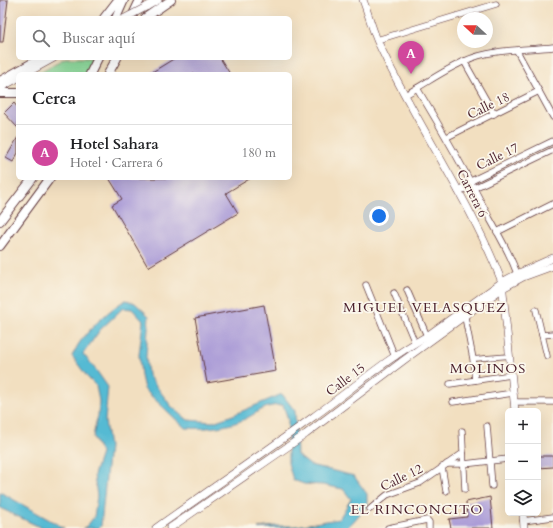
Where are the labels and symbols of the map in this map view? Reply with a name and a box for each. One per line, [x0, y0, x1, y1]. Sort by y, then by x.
north arrow [457, 12, 493, 48]
pin: A [398, 41, 424, 74]
street label: Calle 18 [464, 88, 513, 124]
street label: Calle 17 [473, 139, 522, 175]
street label: Carrera 6 [452, 166, 492, 221]
your location [369, 206, 389, 226]
district label: MIGUEL VELASQUEZ [343, 298, 507, 317]
street label: Calle 15 [322, 359, 369, 400]
district label: MOLINOS [450, 359, 526, 378]
street label: Calle 12 [377, 460, 426, 496]
district label: EL RINCONCITO [351, 500, 483, 519]

